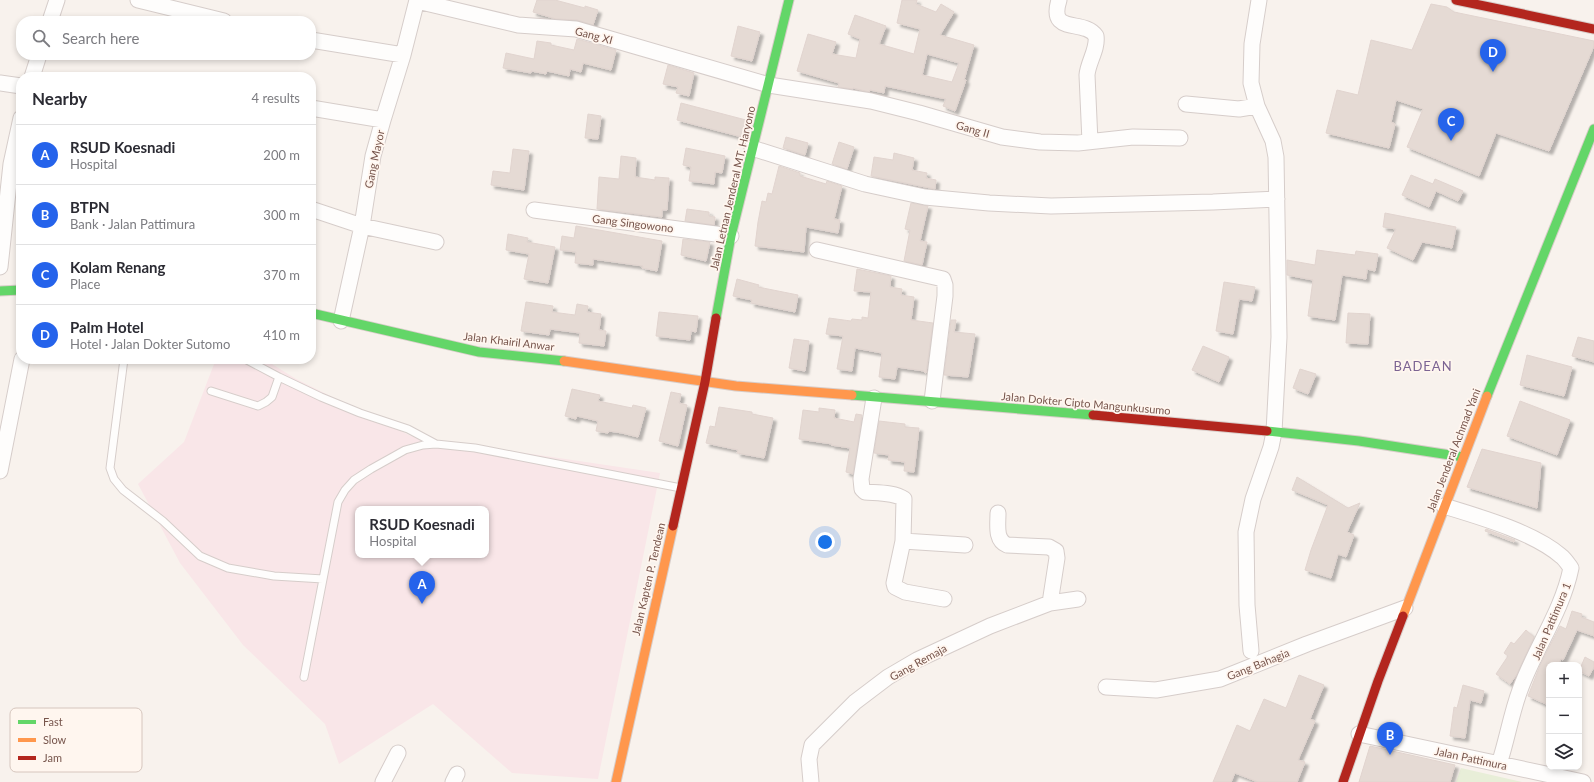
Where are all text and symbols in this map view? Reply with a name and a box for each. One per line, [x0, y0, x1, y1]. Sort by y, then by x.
search box [16, 16, 316, 60]
street label: Gang XI [574, 24, 614, 46]
icon: search [30, 27, 52, 49]
text: Search here [62, 29, 139, 47]
pin: D [1480, 39, 1506, 72]
text: Nearby [32, 88, 87, 109]
text: 4 results [252, 90, 300, 106]
street label: Jalan Letnan Jenderal MT. Haryono [707, 104, 757, 272]
pin: C [1438, 108, 1464, 141]
street label: Gang II [955, 118, 991, 140]
street label: Gang Mayor [361, 129, 387, 189]
text: RSUD Koesnadi [70, 138, 175, 156]
text: A [40, 147, 50, 163]
text: 200 m [263, 147, 300, 163]
text: Hospital [70, 156, 117, 172]
text: BTPN [70, 198, 110, 216]
text: B [41, 207, 49, 223]
text: 300 m [263, 207, 300, 223]
street label: Gang Singowono [592, 212, 674, 234]
text: Bank · Jalan Pattimura [70, 216, 195, 232]
text: Kolam Renang [70, 258, 166, 276]
text: C [41, 267, 49, 283]
text: 370 m [263, 267, 300, 283]
text: Place [70, 276, 100, 292]
text: Palm Hotel [70, 318, 144, 336]
text: D [40, 327, 50, 343]
text: 410 m [263, 327, 300, 343]
street label: Jalan Khairil Anwar [463, 329, 555, 353]
text: Hotel · Jalan Dokter Sutomo [70, 336, 230, 352]
district label: BADEAN [1393, 358, 1453, 374]
street label: Jalan Jenderal Achmad Yani [1423, 386, 1483, 513]
street label: Jalan Dokter Cipto Mangunkusumo [1001, 389, 1171, 417]
popup [355, 506, 489, 558]
text: RSUD Koesnadi [369, 515, 475, 533]
street label: Jalan Kapten P. Tendean [629, 521, 667, 637]
your location [815, 532, 835, 552]
text: Hospital [369, 533, 417, 549]
pin: A [409, 571, 435, 604]
street label: Jalan Pattimura 1 [1529, 580, 1573, 662]
street label: Gang Remaja [887, 641, 949, 683]
street label: Gang Bahagia [1225, 646, 1291, 682]
map controls [1546, 662, 1582, 770]
button: + [1546, 662, 1582, 698]
button: − [1546, 698, 1582, 734]
legend [10, 708, 142, 772]
text: Fast [43, 715, 63, 728]
pin: B [1377, 722, 1403, 755]
text: Slow [43, 733, 67, 746]
button: layers [1546, 734, 1582, 770]
street label: Jalan Pattimura [1434, 744, 1508, 772]
text: Jam [43, 751, 62, 764]

